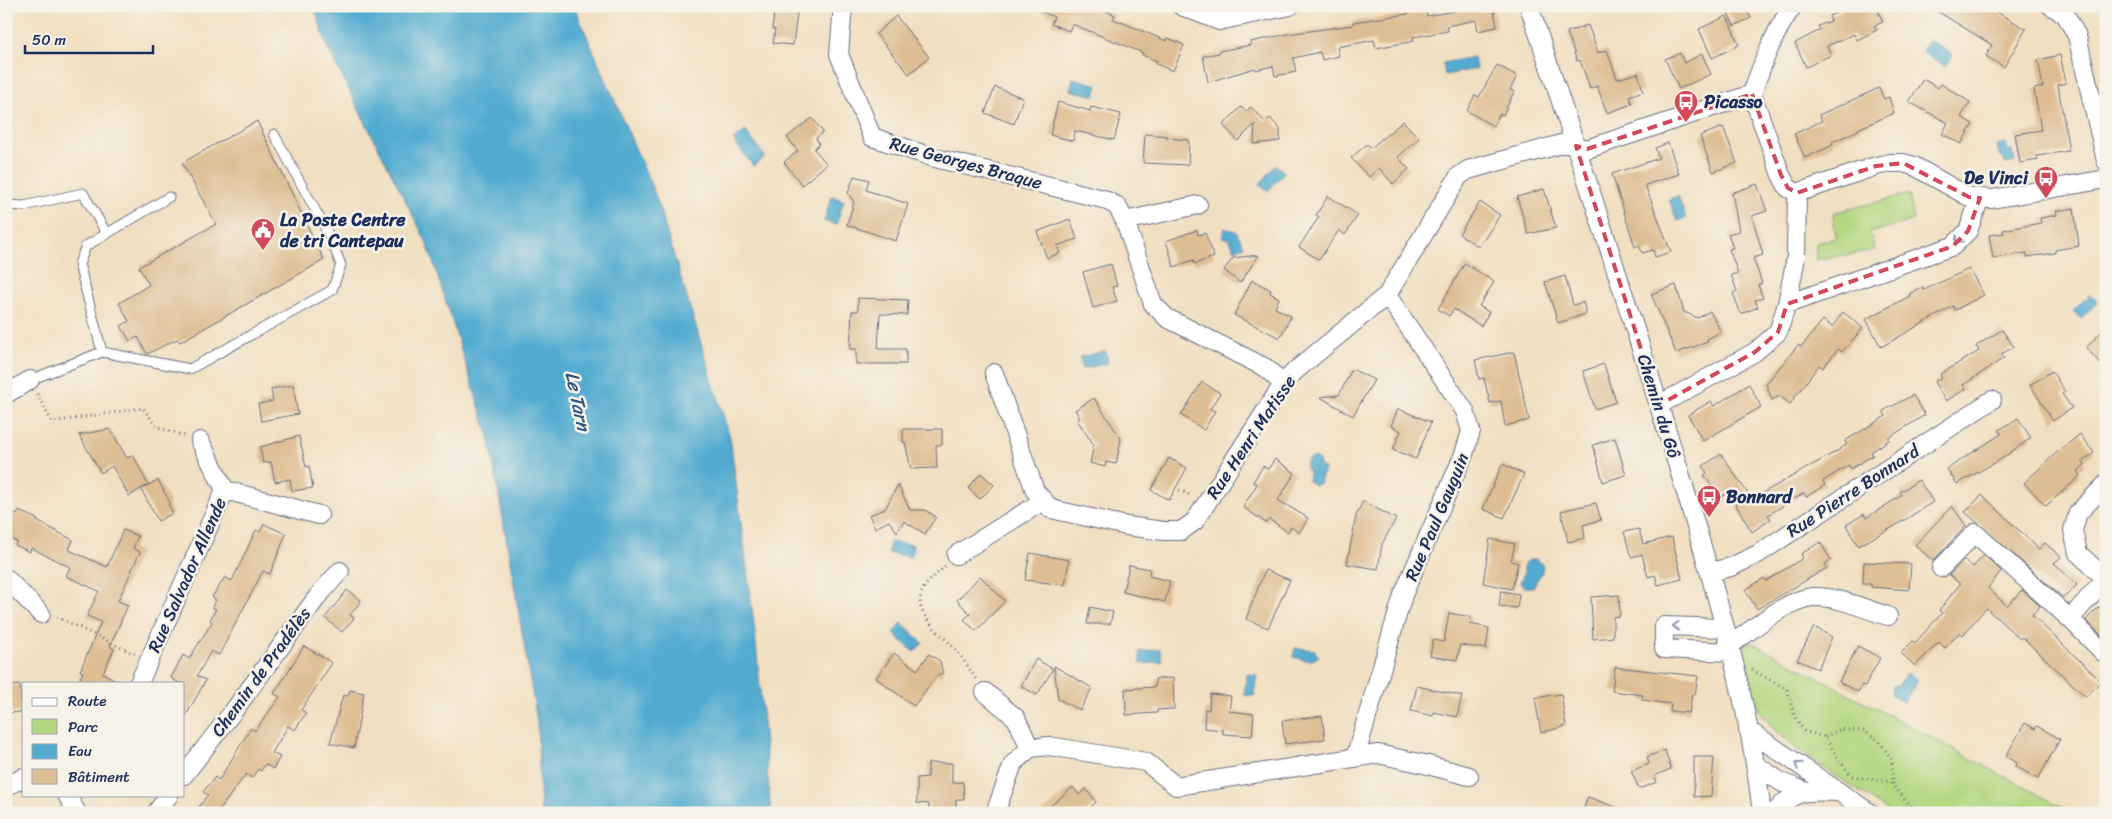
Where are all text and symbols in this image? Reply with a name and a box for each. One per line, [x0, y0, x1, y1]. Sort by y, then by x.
scale bar [25, 22, 152, 54]
text: 50 m [32, 27, 67, 53]
place label: Picasso [1704, 86, 1763, 118]
bus stop icon: Picasso [1673, 89, 1699, 123]
street label: Rue Georges Braque [886, 127, 1046, 199]
place label: De Vinci [1964, 162, 2029, 194]
bus stop icon: De Vinci [2033, 165, 2059, 199]
place label: La Poste Centre de tri Cantepau [280, 204, 406, 257]
public building icon: La Poste Centre de tri Cantepau [250, 217, 276, 251]
one-way arrow [1955, 234, 1964, 243]
street label: Chemin du Gô [1628, 350, 1690, 463]
street label: Rue Henri Matisse [1197, 368, 1305, 506]
water label: Le Tarn [556, 369, 601, 435]
street label: Rue Pierre Bonnard [1780, 435, 1927, 546]
street label: Rue Paul Gauguin [1396, 448, 1479, 586]
place label: Bonnard [1726, 481, 1793, 513]
bus stop icon: Bonnard [1696, 484, 1722, 518]
street label: Rue Salvador Allende [138, 492, 236, 658]
street label: Chemin de Pradélès [203, 599, 320, 744]
one-way arrow [1672, 621, 1680, 631]
legend [22, 682, 185, 796]
text: Route [68, 688, 107, 714]
text: Parc [68, 714, 98, 740]
text: Eau [68, 738, 92, 764]
one-way arrow [1794, 761, 1803, 771]
text: Bâtiment [68, 764, 130, 790]

